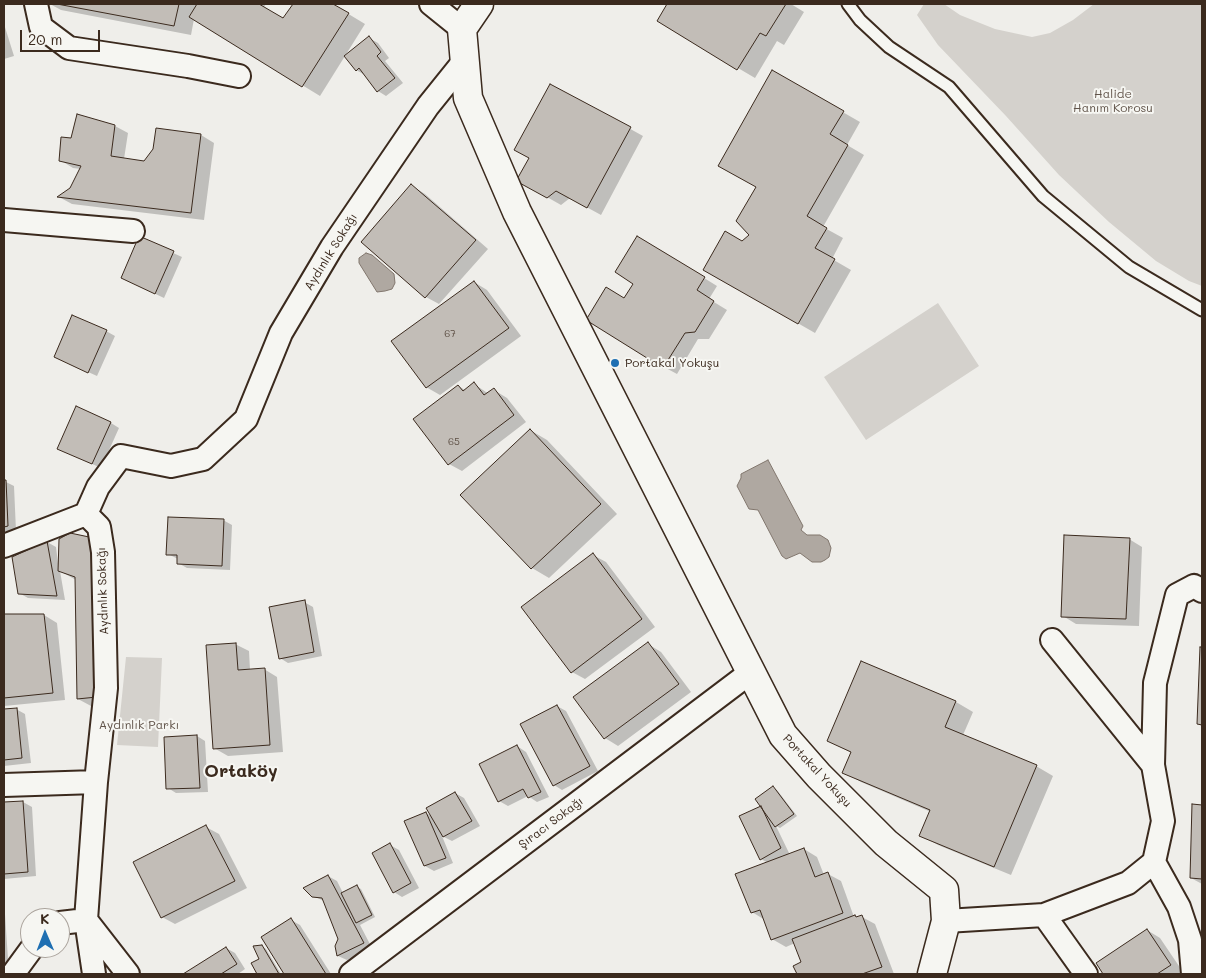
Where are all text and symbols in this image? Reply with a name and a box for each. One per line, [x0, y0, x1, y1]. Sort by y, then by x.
scale bar [22, 20, 102, 52]
text: 20 m [28, 29, 62, 49]
park label: Halide Hanım Korosu [1073, 87, 1153, 115]
street label: Aydınlık Sokağı [302, 211, 360, 293]
house number: 67 [444, 328, 456, 340]
place label: Portakal Yokuşu [625, 356, 719, 370]
marker: Portakal Yokuşu [609, 357, 621, 369]
house number: 65 [448, 436, 460, 448]
street label: Aydınlık Sokağı [94, 547, 112, 635]
park label: Aydınlık Parkı [99, 718, 179, 732]
street label: Portakal Yokuşu [780, 732, 854, 810]
district label: Ortaköy [204, 760, 278, 782]
street label: Şıracı Sokağı [516, 794, 586, 852]
north arrow [20, 908, 70, 958]
text: K [40, 909, 50, 928]

